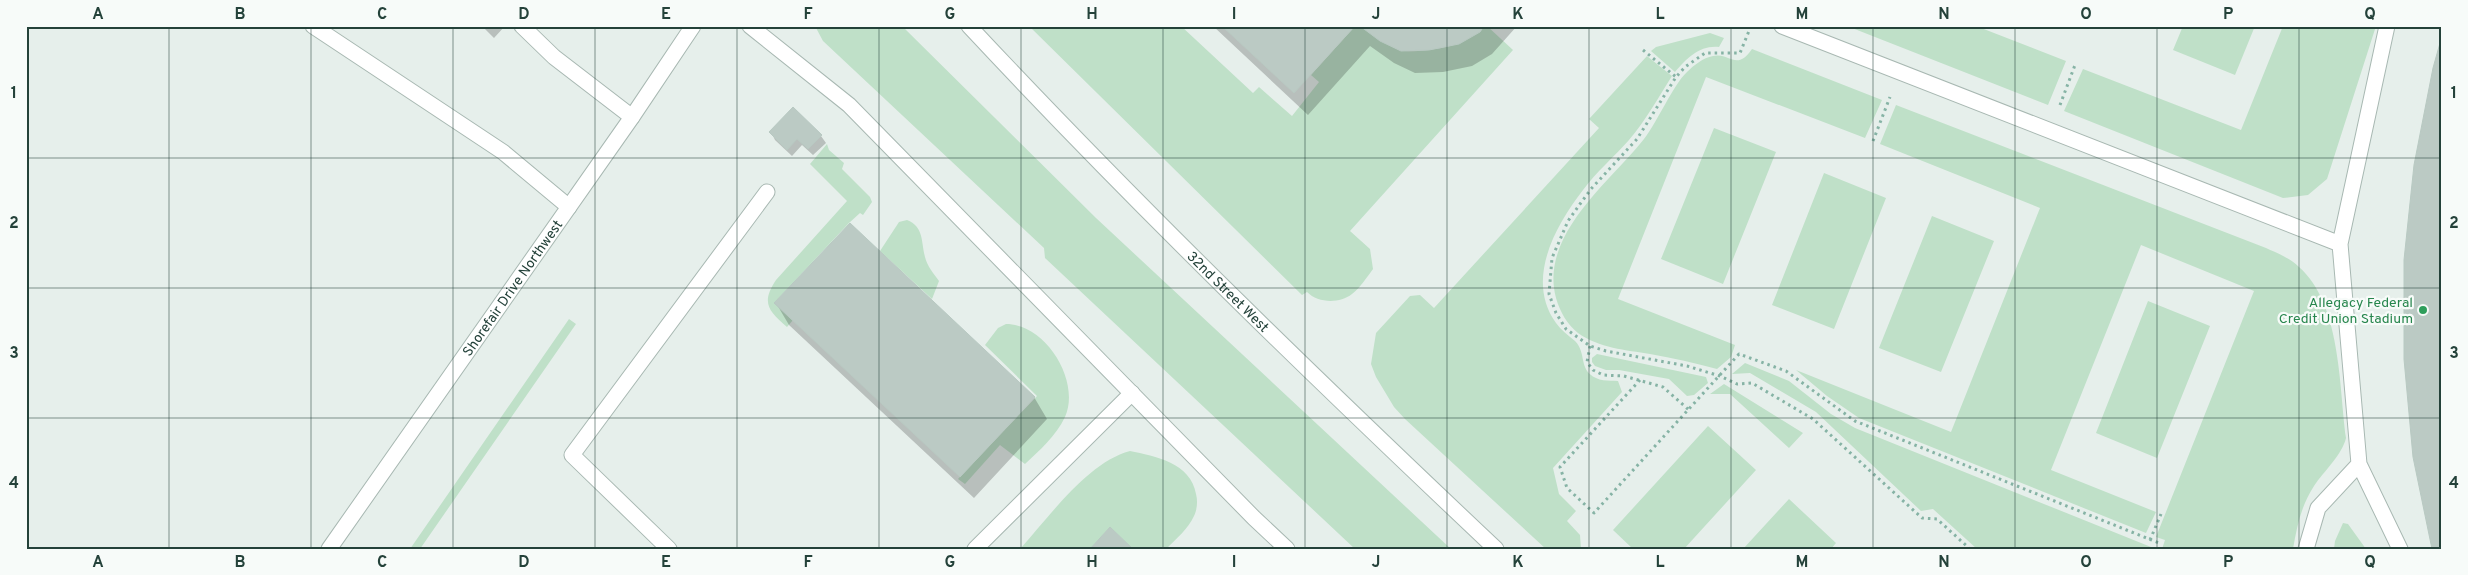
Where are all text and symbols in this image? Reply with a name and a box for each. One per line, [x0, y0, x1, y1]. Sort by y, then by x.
text: A [92, 5, 104, 25]
text: B [234, 5, 246, 25]
text: C [377, 5, 387, 25]
text: D [518, 5, 530, 25]
text: E [661, 5, 671, 25]
text: F [803, 5, 813, 25]
text: G [945, 5, 955, 25]
text: H [1086, 5, 1098, 25]
text: I [1232, 5, 1236, 25]
text: J [1372, 5, 1380, 25]
text: K [1512, 5, 1524, 25]
text: L [1655, 5, 1665, 25]
text: M [1796, 5, 1808, 25]
text: N [1938, 5, 1950, 25]
text: O [2080, 5, 2092, 25]
text: P [2223, 5, 2233, 25]
text: Q [2364, 5, 2376, 25]
text: 1 [11, 84, 17, 104]
text: 1 [2451, 84, 2457, 104]
text: 2 [9, 214, 19, 234]
text: 2 [2449, 214, 2459, 234]
street label: Shorefair Drive Northwest [460, 217, 567, 360]
street label: 32nd Street West [1183, 248, 1272, 336]
place label: Allegacy Federal Credit Union Stadium [2279, 295, 2413, 328]
marker: Allegacy Federal Credit Union Stadium [2417, 304, 2429, 316]
text: 3 [9, 344, 19, 364]
text: 3 [2449, 344, 2459, 364]
text: 4 [9, 474, 19, 494]
text: 4 [2449, 474, 2459, 494]
text: A [92, 553, 104, 573]
text: B [234, 553, 246, 573]
text: C [377, 553, 387, 573]
text: D [518, 553, 530, 573]
text: E [661, 553, 671, 573]
text: F [803, 553, 813, 573]
text: G [945, 553, 955, 573]
text: H [1086, 553, 1098, 573]
text: I [1232, 553, 1236, 573]
text: J [1372, 553, 1380, 573]
text: K [1512, 553, 1524, 573]
text: L [1655, 553, 1665, 573]
text: M [1796, 553, 1808, 573]
text: N [1938, 553, 1950, 573]
text: O [2080, 553, 2092, 573]
text: P [2223, 553, 2233, 573]
text: Q [2364, 553, 2376, 573]

